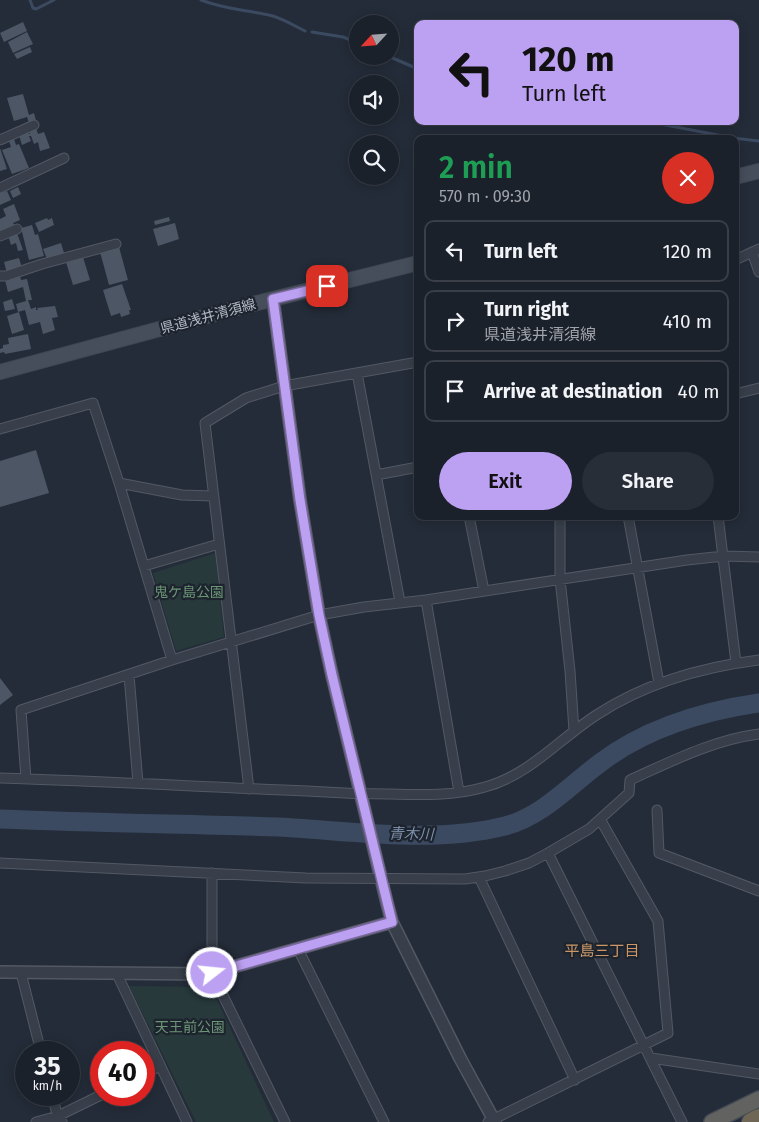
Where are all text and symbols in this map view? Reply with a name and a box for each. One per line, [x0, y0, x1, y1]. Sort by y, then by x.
north arrow [349, 15, 399, 65]
map controls [349, 15, 399, 185]
text: 120 m [522, 38, 615, 80]
icon: left [439, 40, 504, 105]
button: sound [349, 75, 399, 125]
text: Turn left [522, 80, 606, 107]
button: search [349, 135, 399, 185]
text: 2 min [439, 150, 513, 186]
button: close [662, 152, 714, 204]
text: 570 m · 09:30 [439, 187, 531, 206]
icon: left [441, 237, 469, 265]
text: Turn left [484, 240, 558, 263]
text: 120 m [662, 240, 712, 263]
pin [306, 265, 348, 307]
icon: arrive [313, 272, 341, 300]
street label: 県道浅井清須線 [159, 296, 258, 337]
text: Turn right [484, 298, 569, 321]
icon: right [441, 307, 469, 335]
text: 410 m [663, 310, 712, 333]
text: 県道浅井清須線 [484, 325, 596, 344]
icon: arrive [441, 377, 469, 405]
text: Arrive at destination [484, 380, 663, 403]
text: 40 m [678, 380, 720, 403]
button: Exit [439, 452, 572, 510]
button: Share [582, 452, 714, 510]
park label: 鬼ケ島公園 [154, 584, 224, 601]
water label: 青木川 [388, 825, 436, 843]
district label: 平島三丁目 [564, 942, 640, 960]
position arrow [185, 946, 237, 998]
park label: 天王前公園 [155, 1019, 225, 1036]
speed limit sign: 40 [90, 1041, 155, 1106]
text: 35 [34, 1052, 61, 1082]
text: km/h [33, 1079, 62, 1093]

